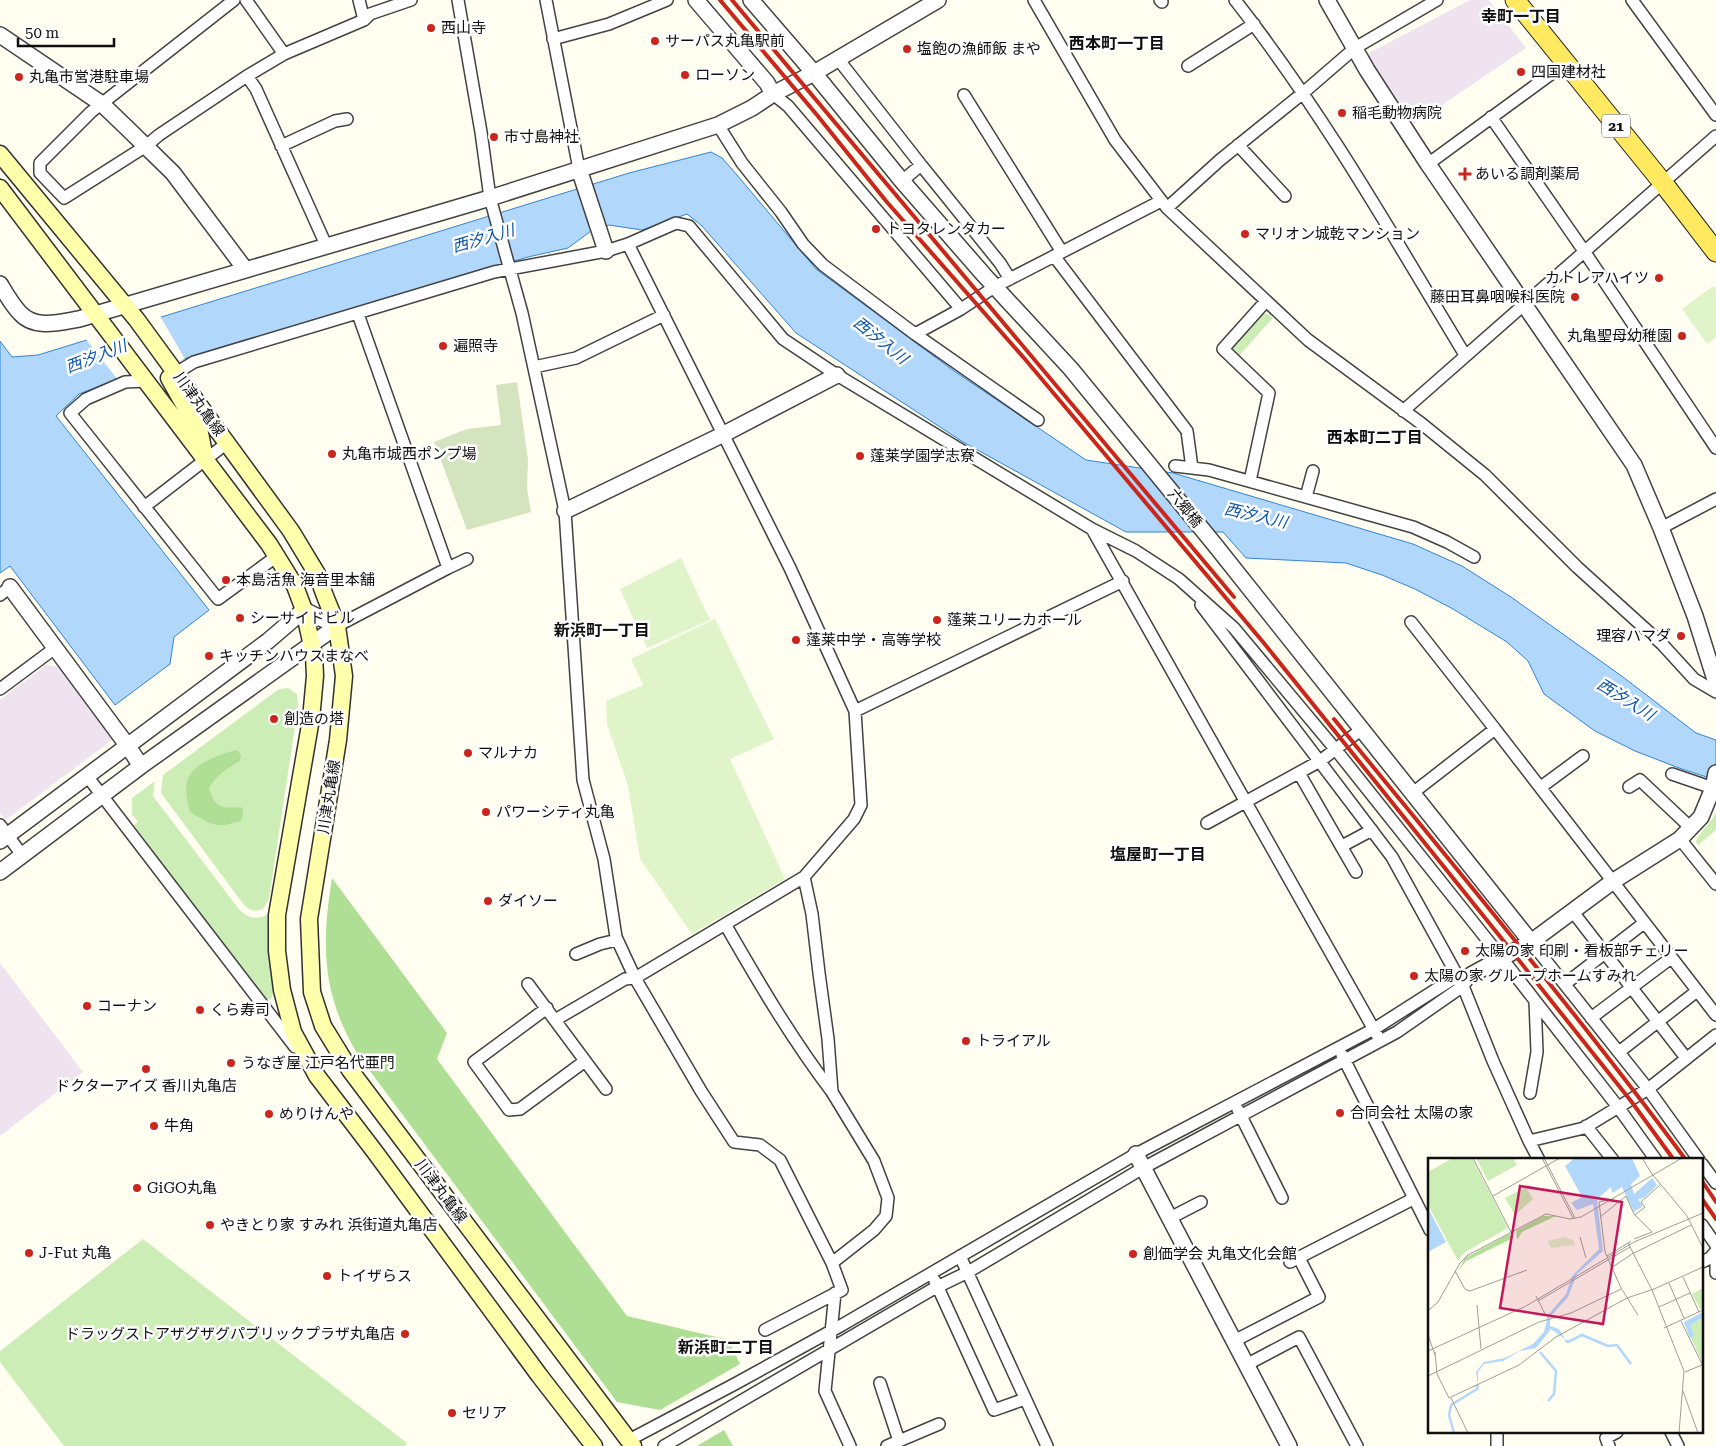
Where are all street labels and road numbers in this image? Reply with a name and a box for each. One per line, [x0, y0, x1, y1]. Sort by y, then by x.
road number: 21 [1602, 114, 1630, 138]
street label: 川津丸亀線 [170, 368, 228, 440]
street label: 六郷橋 [1164, 485, 1206, 531]
street label: 川津丸亀線 [314, 759, 344, 835]
street label: 川津丸亀線 [411, 1156, 471, 1226]

